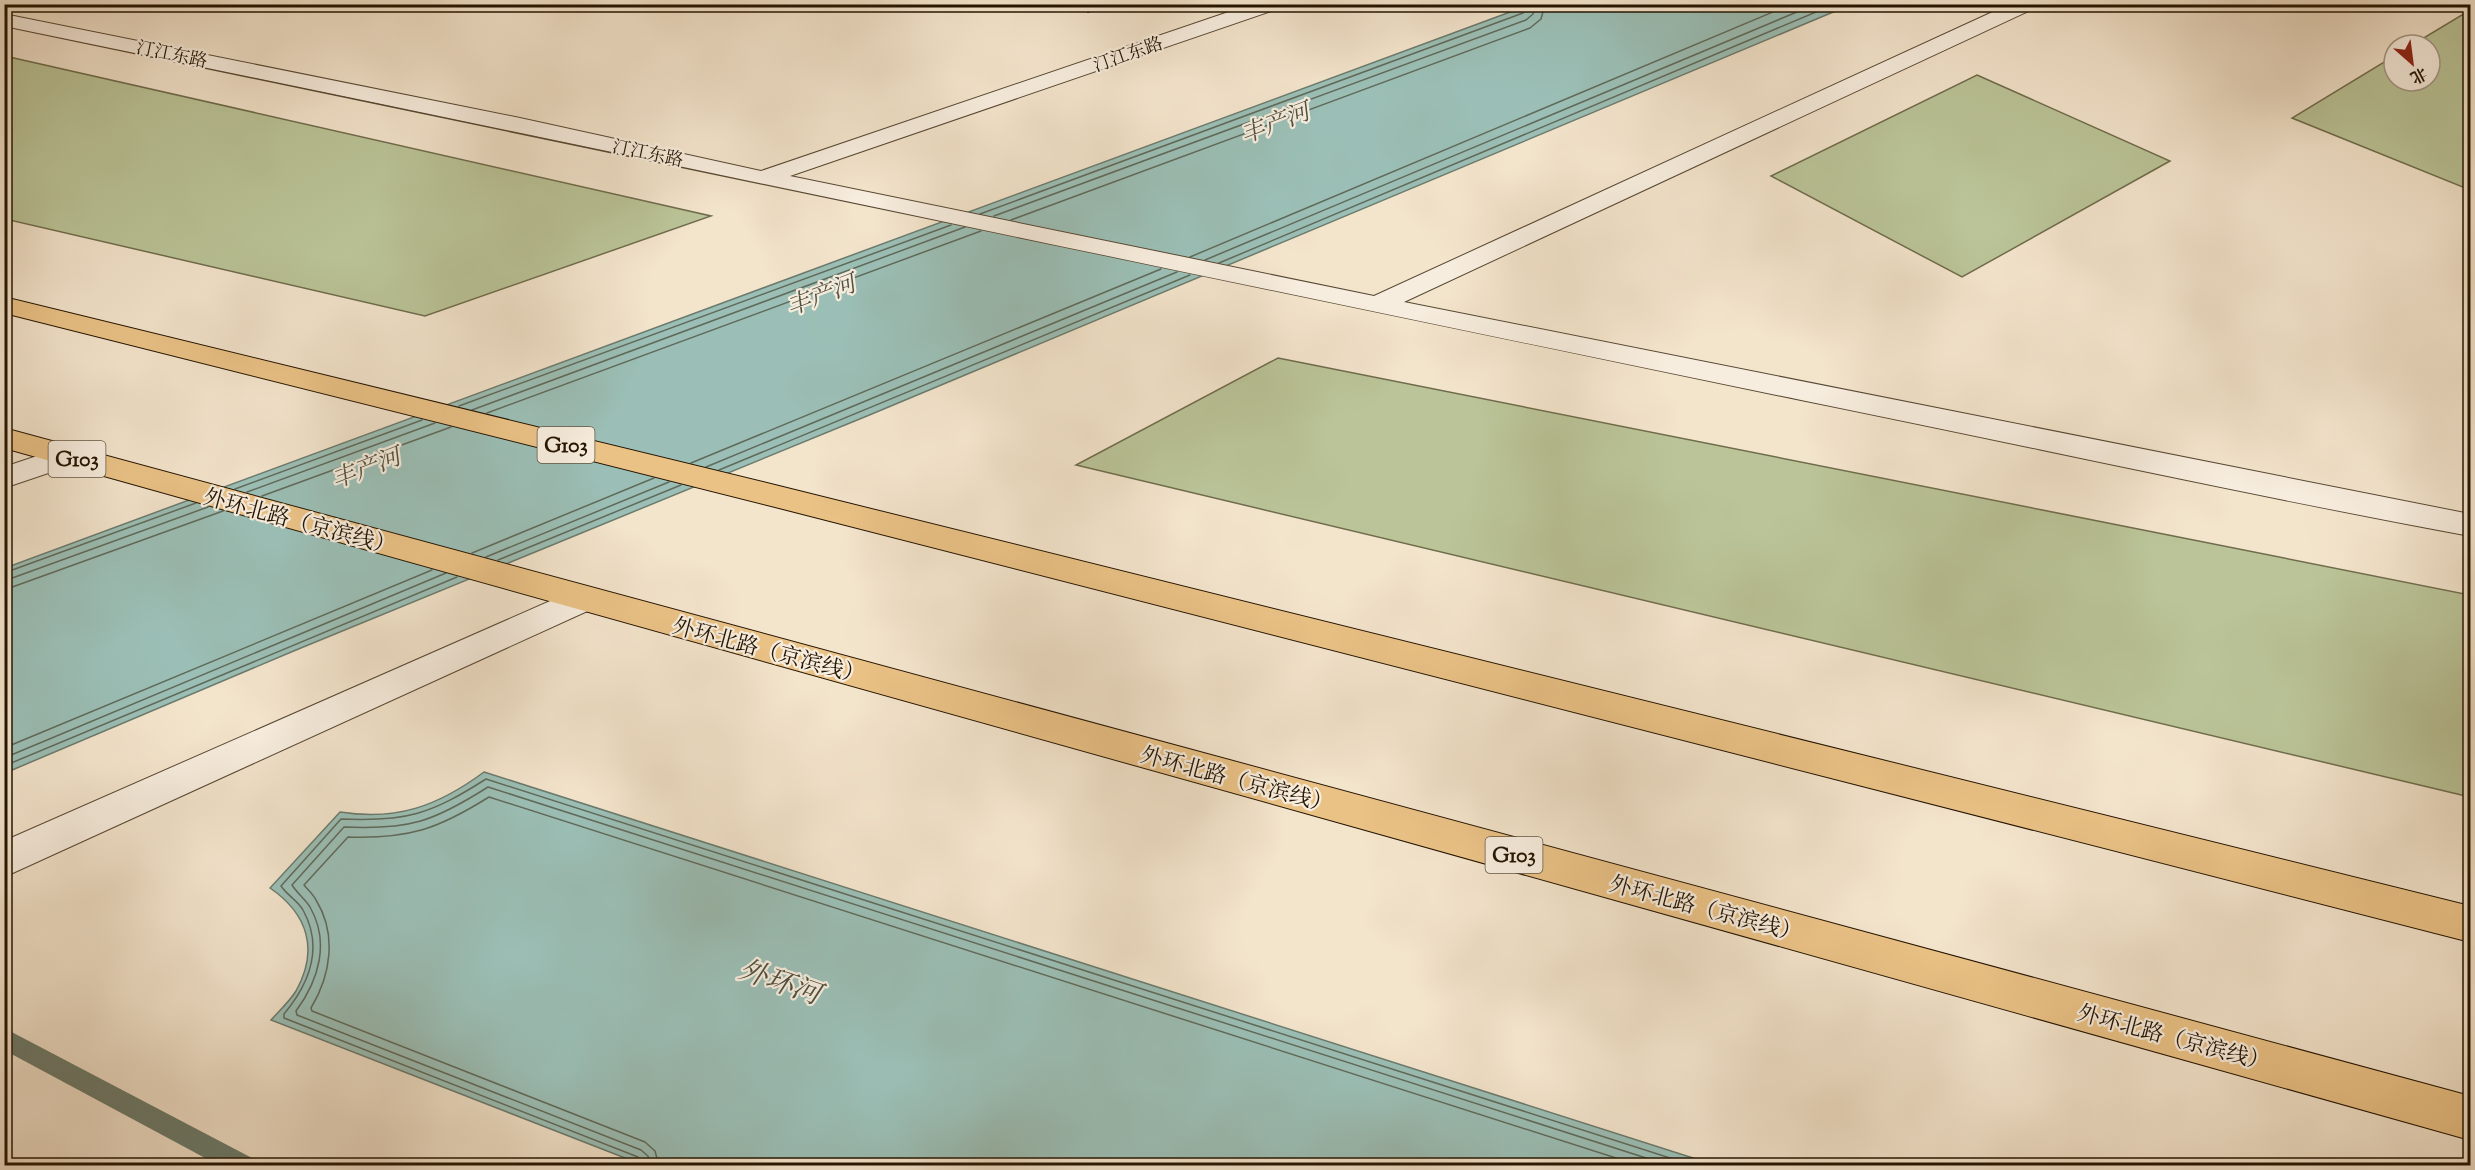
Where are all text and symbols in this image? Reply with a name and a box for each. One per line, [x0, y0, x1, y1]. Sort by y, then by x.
street label: 汀江东路 [1090, 32, 1167, 80]
north arrow [2382, 33, 2442, 93]
street label: 汀江东路 [134, 36, 210, 76]
text: 北 [2405, 60, 2430, 88]
water label: 丰产河 [1236, 95, 1319, 154]
street label: 汀江东路 [610, 135, 686, 175]
water label: 丰产河 [782, 267, 865, 326]
road number: G103 [538, 427, 594, 463]
water label: 丰产河 [327, 440, 410, 499]
road number: G103 [48, 441, 106, 477]
street label: 外环北路（京滨线） [199, 483, 399, 565]
street label: 外环北路（京滨线） [668, 612, 868, 694]
street label: 外环北路（京滨线） [1136, 741, 1336, 823]
road number: G103 [1486, 837, 1543, 873]
street label: 外环北路（京滨线） [1605, 870, 1805, 952]
water label: 外环河 [733, 951, 830, 1018]
street label: 外环北路（京滨线） [2073, 999, 2273, 1081]

